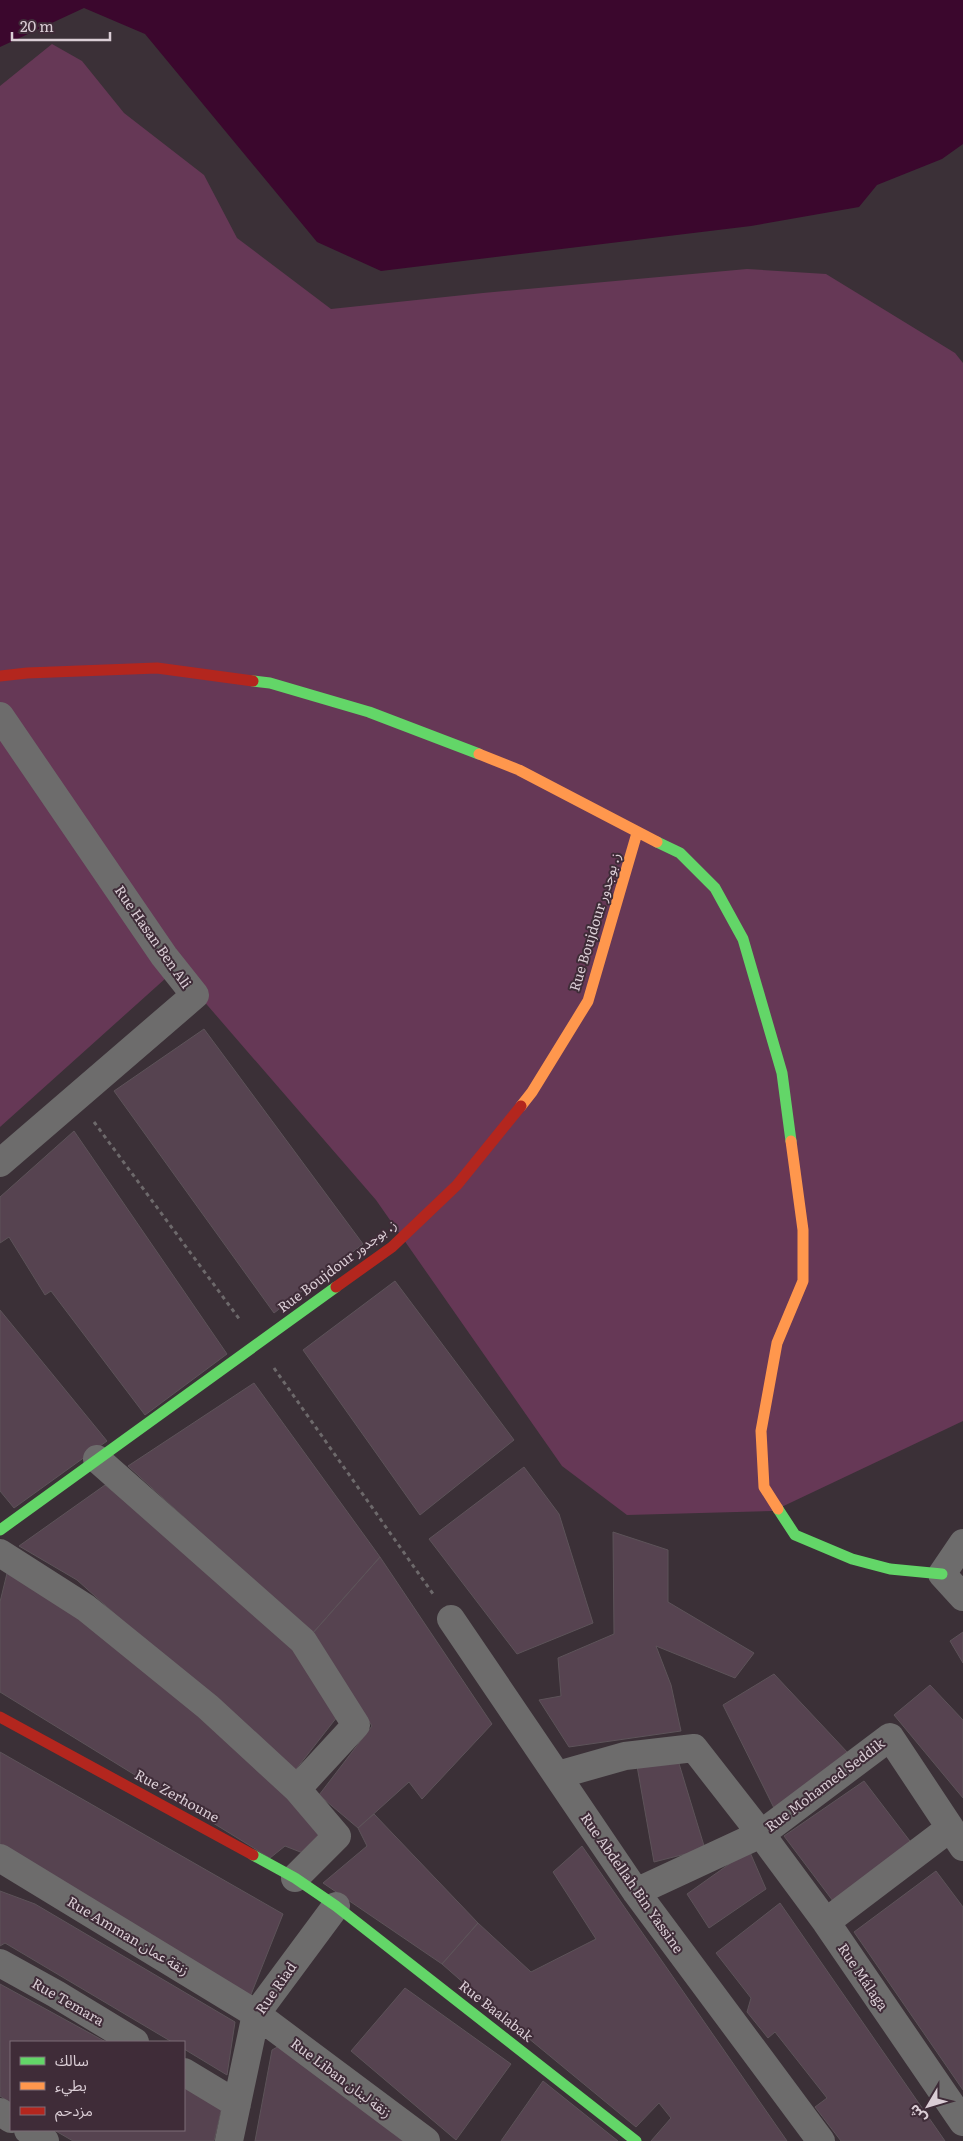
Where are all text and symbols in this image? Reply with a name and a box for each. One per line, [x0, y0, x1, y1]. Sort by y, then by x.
scale bar [12, 10, 110, 42]
text: 20 m [20, 14, 54, 37]
street label: Rue Boujdour ز. بوجدور [563, 850, 625, 993]
street label: Rue Hasan Ben Ali [111, 881, 197, 992]
street label: Rue Boujdour ز. بوجدور [273, 1214, 400, 1317]
street label: Rue Mohamed Seddik [761, 1732, 889, 1836]
street label: Rue Zerhoune [132, 1764, 223, 1827]
street label: Rue Abdellah Bin Yassine [577, 1808, 689, 1957]
street label: Rue Amman زنقة عمان [64, 1891, 193, 1979]
street label: Rue Málaga [834, 1939, 894, 2014]
street label: Rue Riad [250, 1957, 301, 2017]
street label: Rue Temara [29, 1972, 109, 2030]
street label: Rue Baalabak [455, 1975, 538, 2046]
street label: Rue Liban زنقة لبنان [287, 2033, 396, 2122]
legend [10, 2041, 185, 2131]
text: سالك [55, 2048, 89, 2071]
text: بطيء [55, 2073, 87, 2097]
north arrow [903, 2081, 953, 2131]
text: مزدحم [55, 2098, 93, 2122]
text: ش [903, 2101, 931, 2128]

